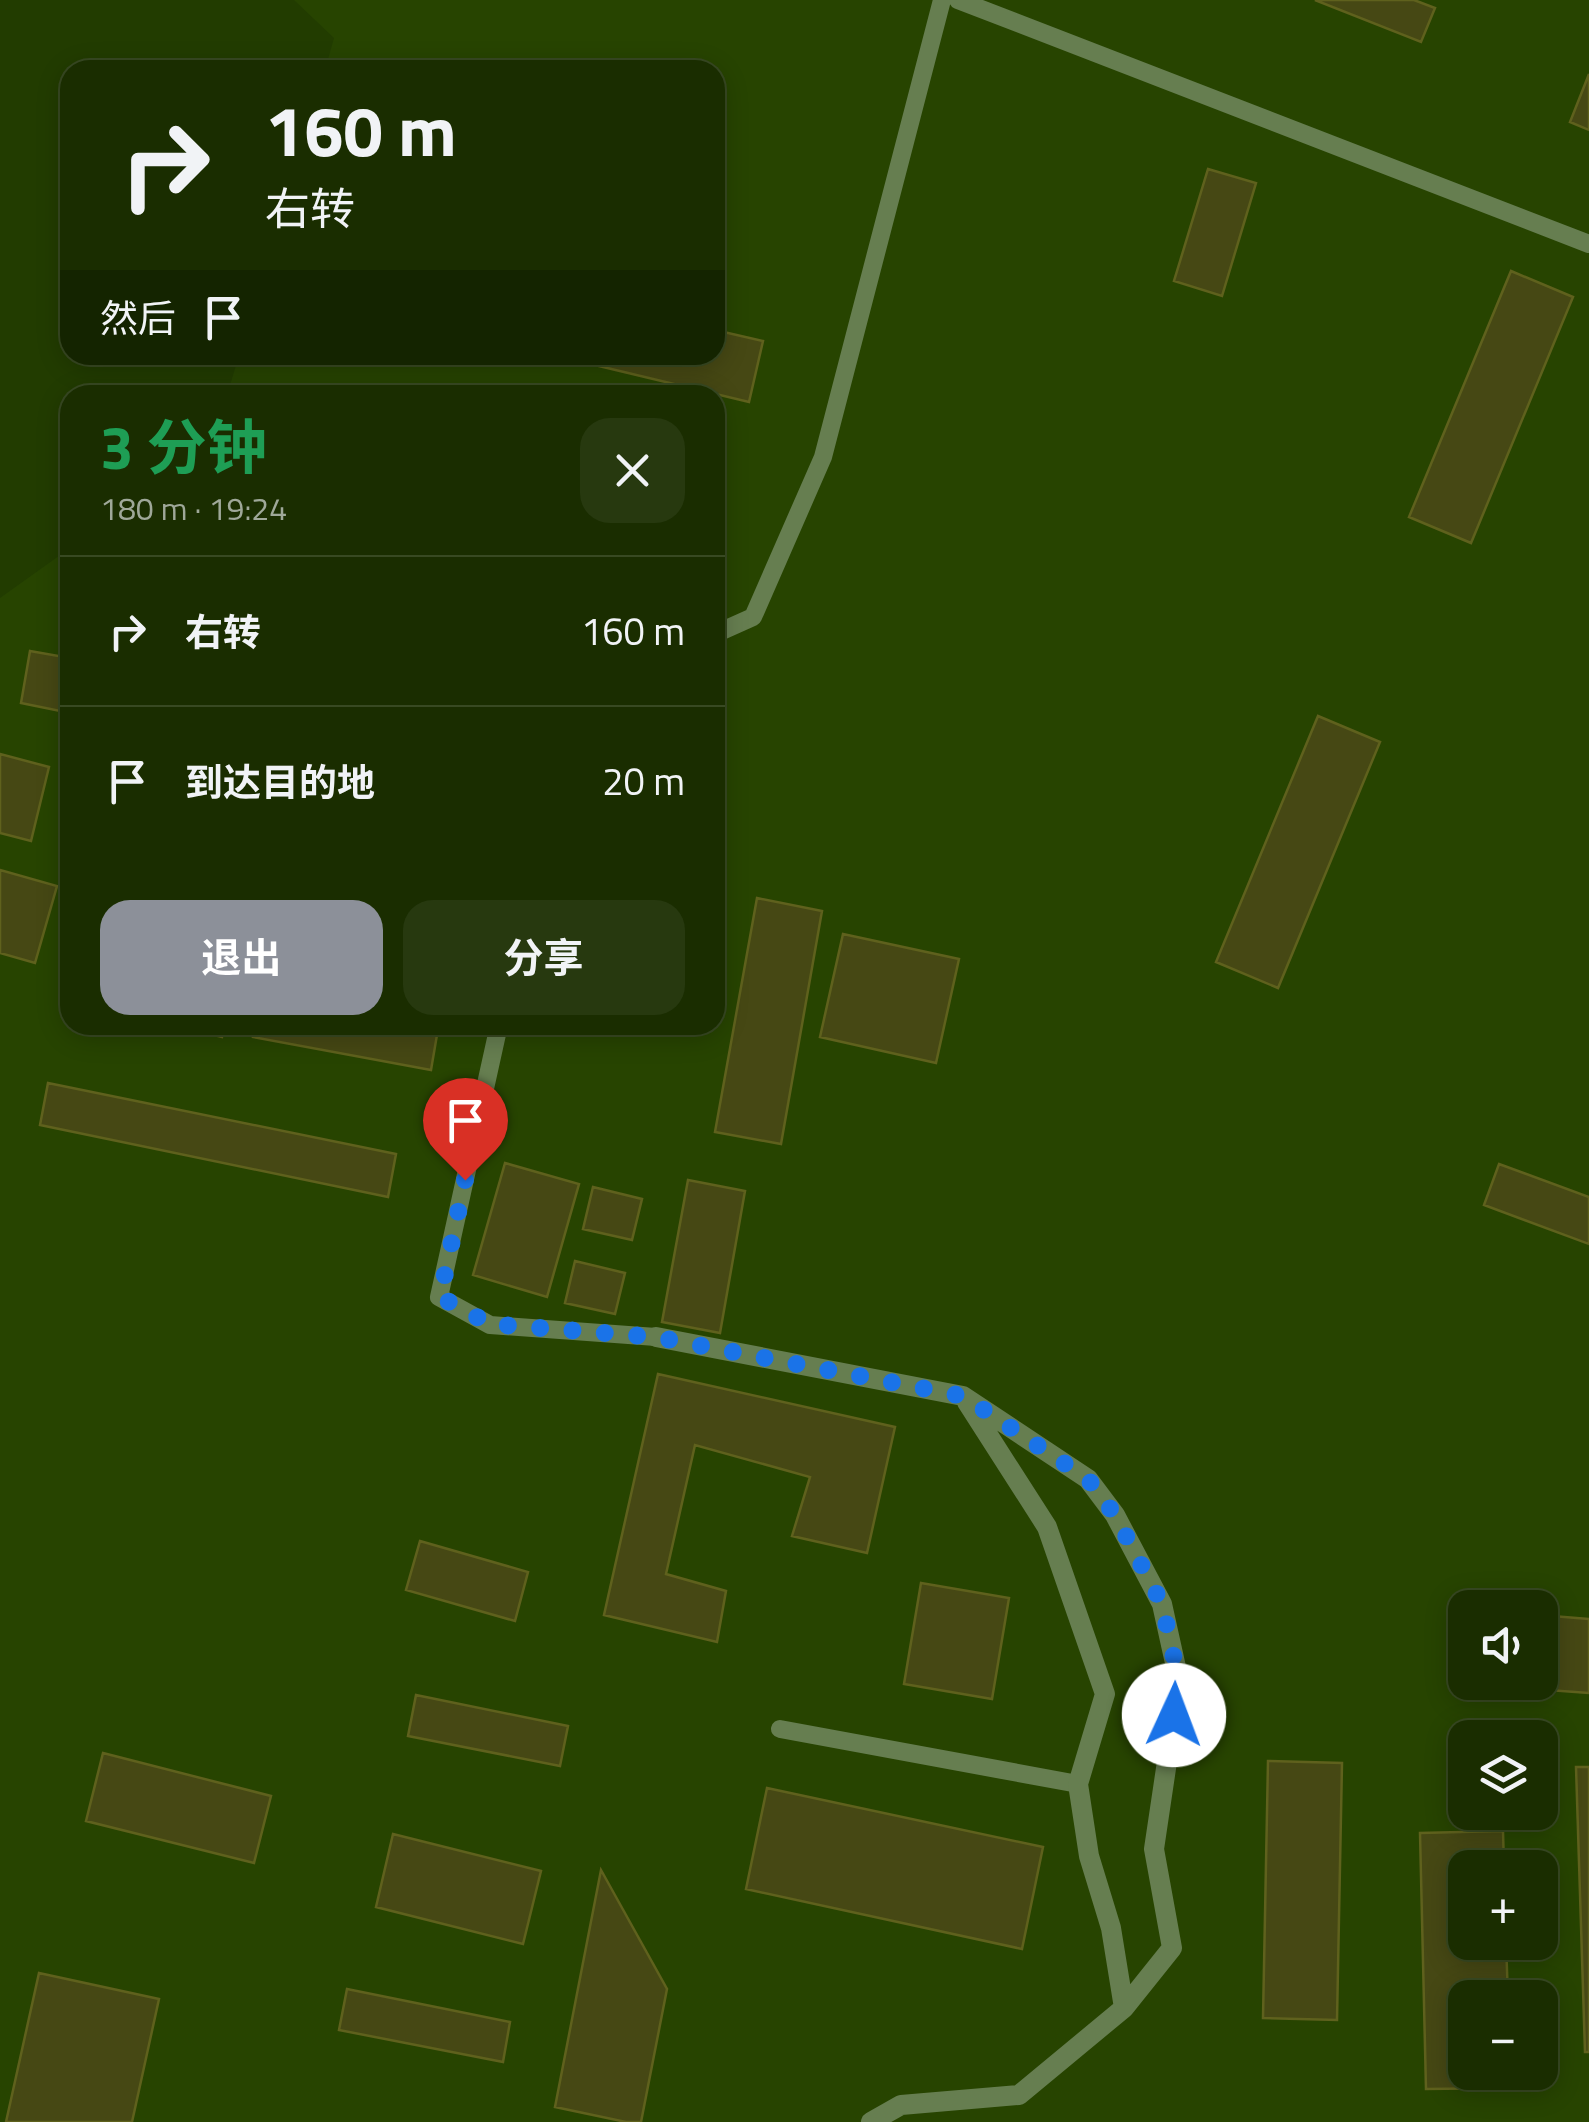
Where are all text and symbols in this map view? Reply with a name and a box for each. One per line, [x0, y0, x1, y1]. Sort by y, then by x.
text: 160 m [265, 77, 457, 183]
icon: right [100, 100, 230, 230]
text: 右转 [265, 174, 355, 242]
text: 然后 [100, 289, 176, 347]
icon: arrive [196, 290, 251, 345]
text: 3 分钟 [100, 401, 267, 492]
button: close [580, 418, 685, 523]
text: 180 m · 19:24 [100, 484, 287, 532]
text: 160 m [581, 602, 685, 660]
text: 右转 [185, 603, 261, 661]
icon: right [100, 604, 155, 659]
text: 20 m [602, 752, 685, 810]
text: 到达目的地 [185, 753, 375, 811]
icon: arrive [100, 754, 155, 809]
button: 退出 [100, 900, 383, 1015]
button: 分享 [403, 900, 685, 1015]
pin [423, 1078, 508, 1181]
icon: arrive [438, 1093, 493, 1148]
map controls [1448, 1590, 1558, 2090]
button: sound [1448, 1590, 1558, 1700]
position arrow [1122, 1663, 1226, 1767]
button: layers [1448, 1720, 1558, 1830]
button: + [1448, 1850, 1558, 1960]
button: − [1448, 1980, 1558, 2090]

